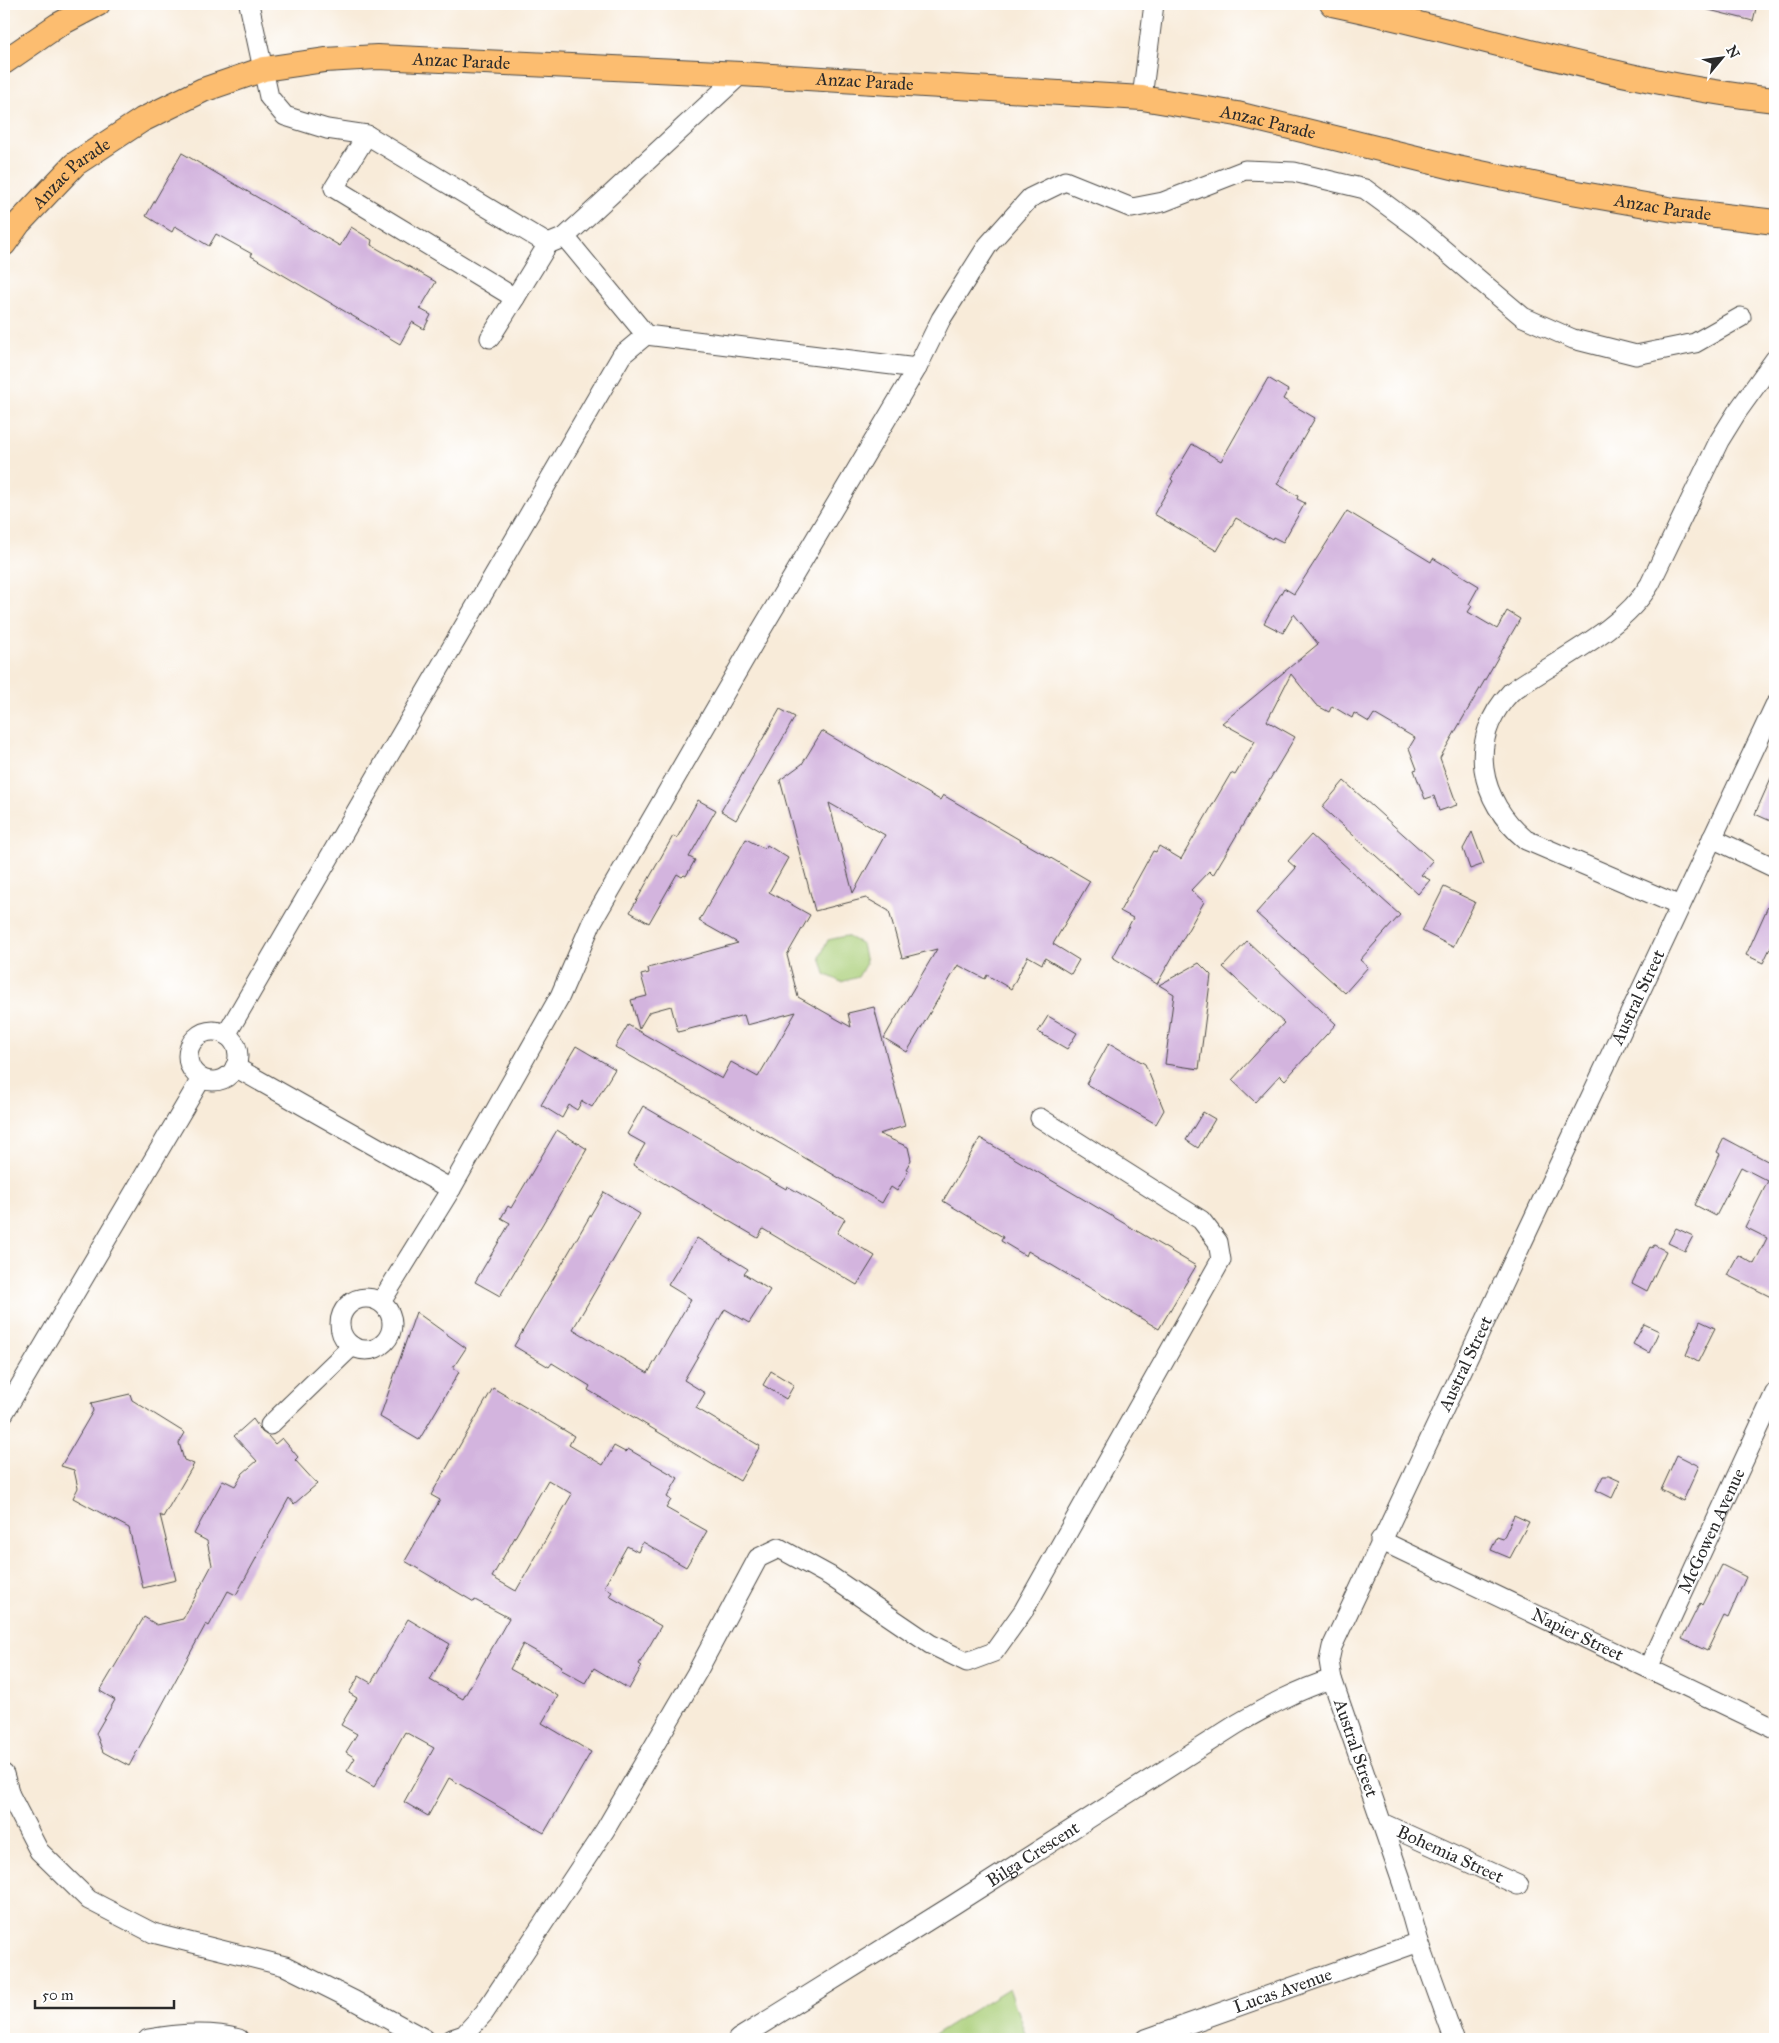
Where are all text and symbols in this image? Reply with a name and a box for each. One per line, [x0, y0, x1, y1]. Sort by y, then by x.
north arrow [1696, 32, 1746, 82]
text: N [1723, 43, 1743, 61]
street label: Anzac Parade [411, 48, 511, 74]
street label: Anzac Parade [814, 67, 914, 95]
street label: Anzac Parade [1218, 100, 1318, 144]
street label: Anzac Parade [26, 133, 114, 214]
street label: Anzac Parade [1612, 189, 1712, 225]
street label: Austral Street [1605, 946, 1670, 1049]
street label: Austral Street [1433, 1312, 1497, 1415]
street label: McGowen Avenue [1673, 1465, 1750, 1597]
street label: Napier Street [1528, 1603, 1628, 1666]
street label: Austral Street [1329, 1695, 1383, 1801]
street label: Bilga Crescent [982, 1816, 1084, 1892]
street label: Bohemia Street [1393, 1820, 1508, 1888]
street label: Lucas Avenue [1231, 1963, 1335, 2018]
scale bar [35, 1978, 174, 2010]
text: 50 m [42, 1986, 74, 2004]

